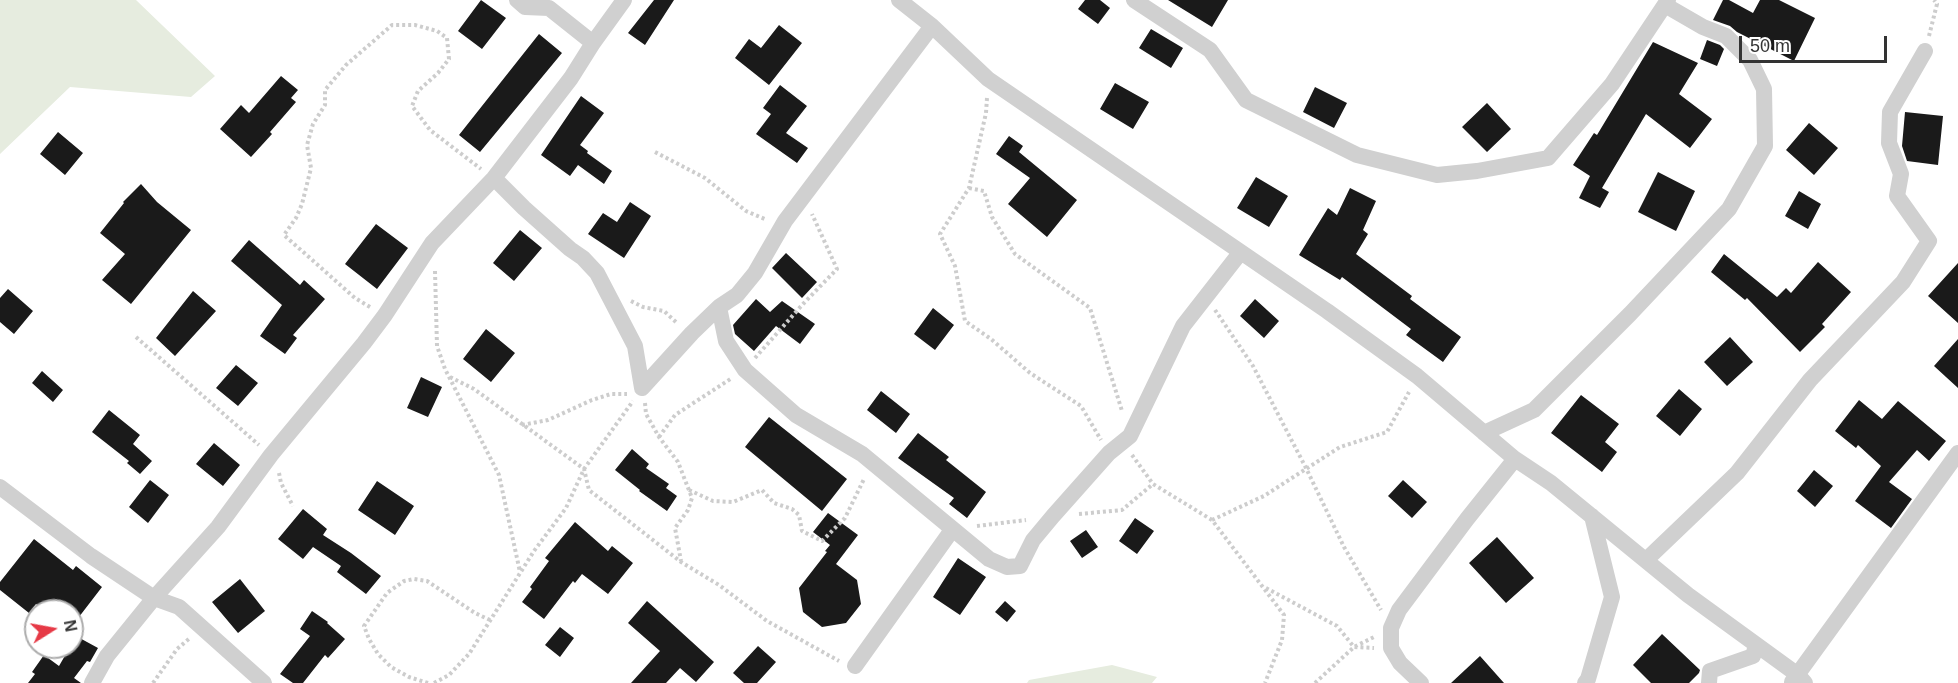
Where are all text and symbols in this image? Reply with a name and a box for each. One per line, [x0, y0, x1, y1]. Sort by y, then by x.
scale bar [1742, 24, 1890, 62]
text: 50 m [1750, 36, 1790, 56]
north arrow [24, 599, 84, 659]
text: N [61, 619, 80, 633]

